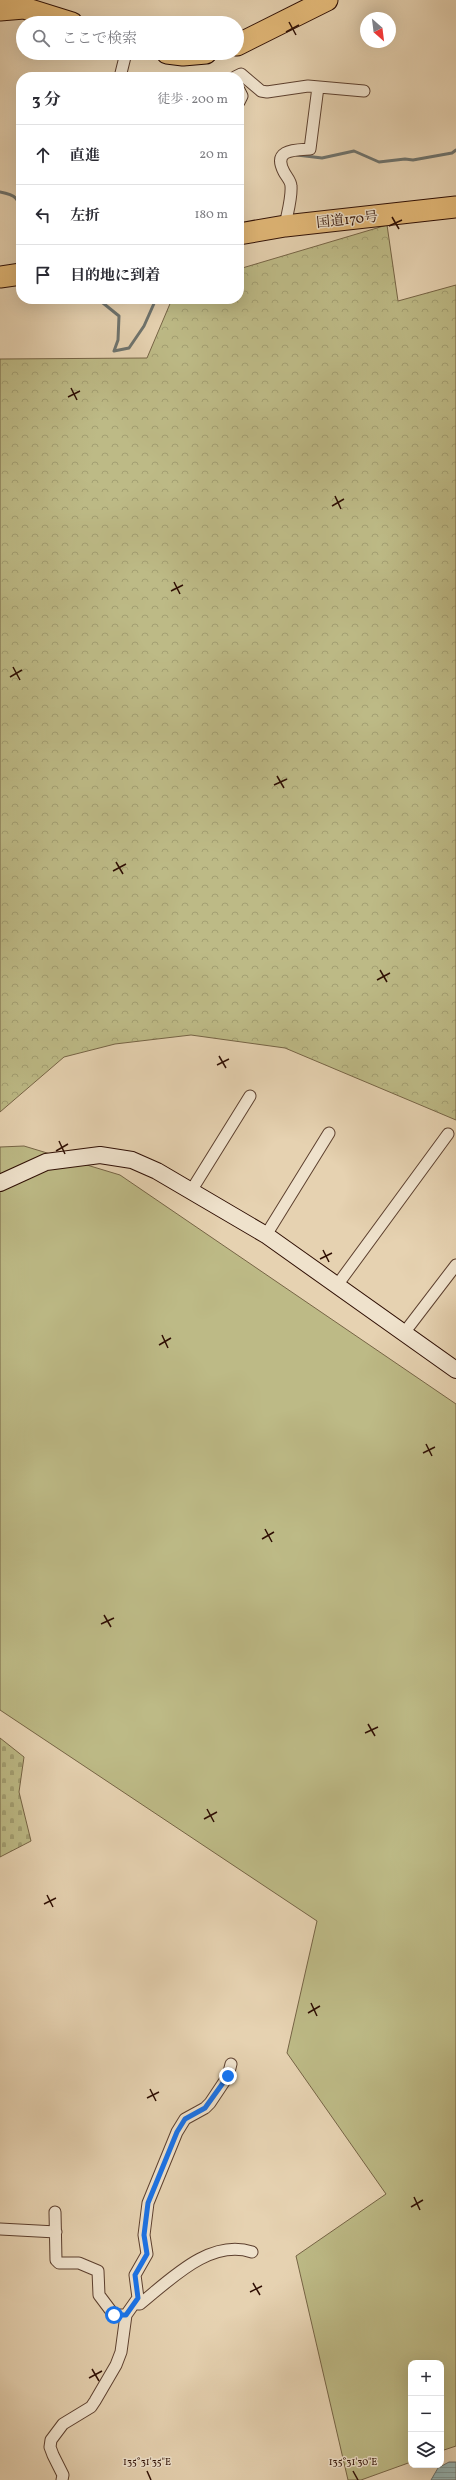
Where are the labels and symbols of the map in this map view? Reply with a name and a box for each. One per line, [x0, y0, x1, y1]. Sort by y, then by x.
north arrow [360, 12, 396, 48]
street label: 国道170号 [315, 208, 379, 233]
route end [219, 2067, 237, 2085]
route start [105, 2306, 123, 2324]
text: 135°31'35"E [123, 2455, 171, 2469]
text: 135°31'30"E [329, 2455, 377, 2469]

